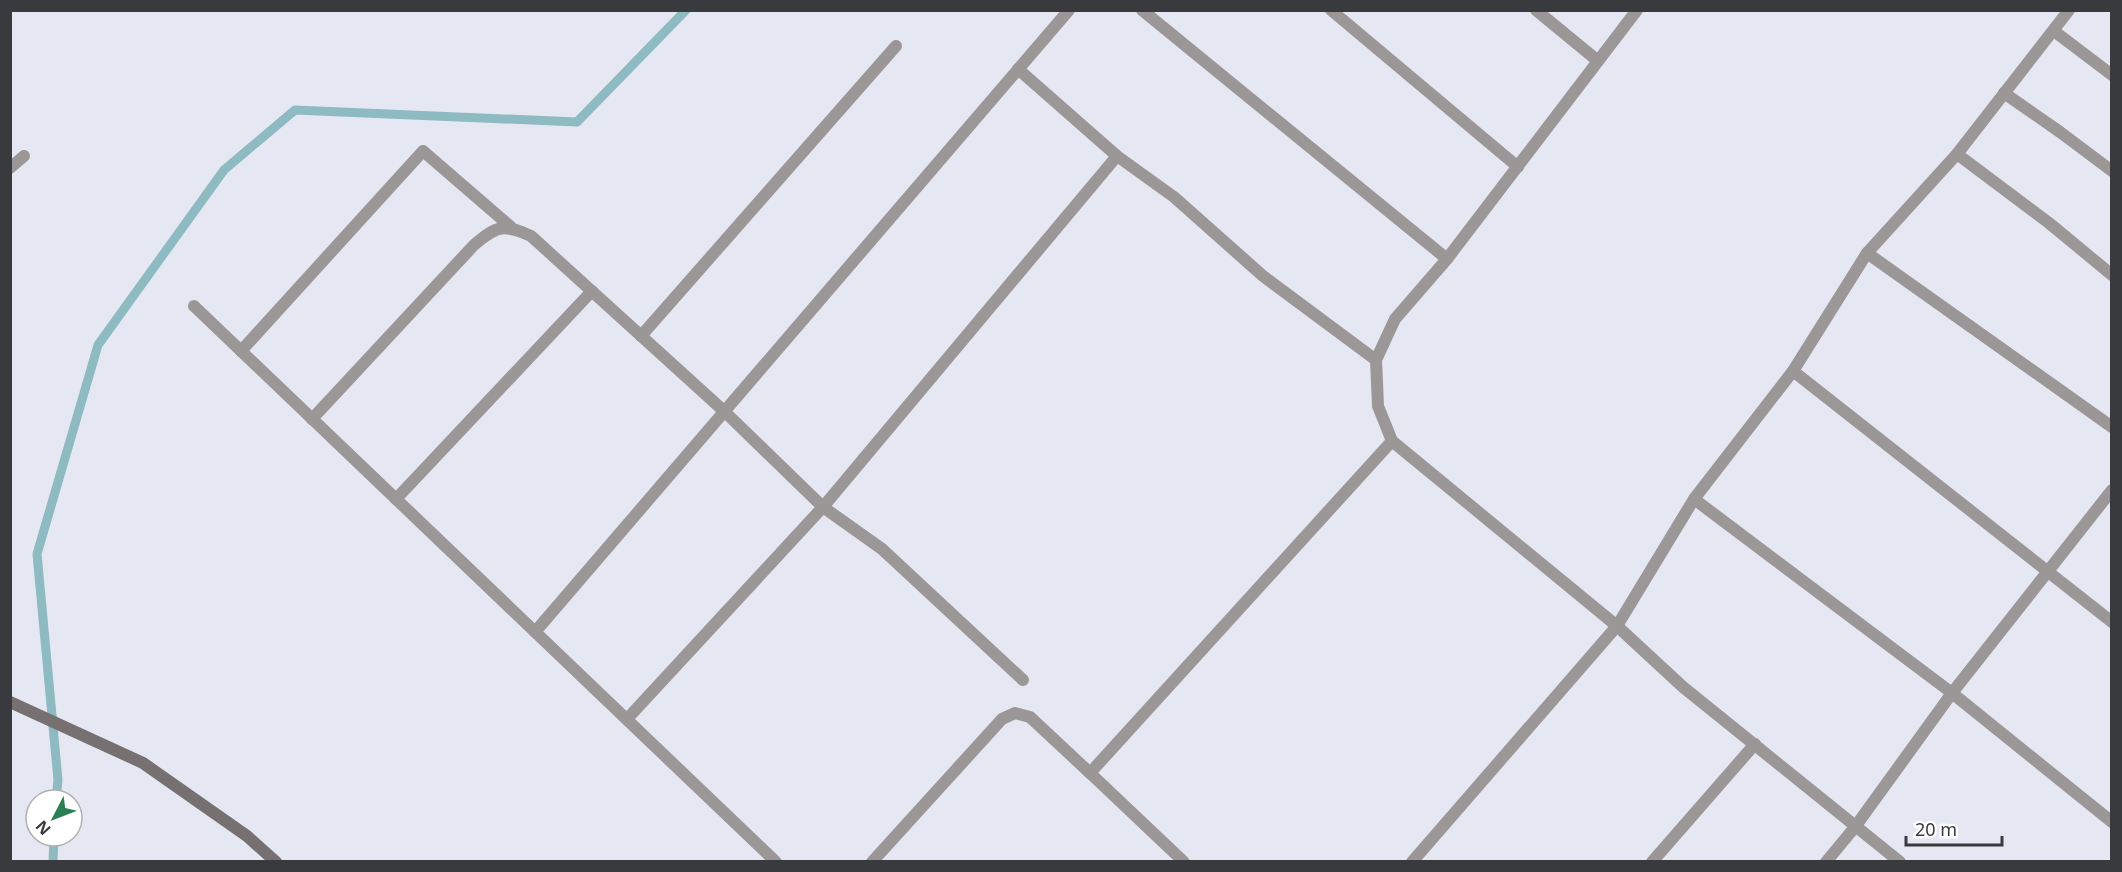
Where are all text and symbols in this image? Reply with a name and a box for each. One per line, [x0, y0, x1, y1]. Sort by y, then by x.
north arrow [24, 788, 84, 848]
scale bar [1906, 809, 2002, 847]
text: N [30, 816, 55, 840]
text: 20 m [1915, 817, 1957, 841]

